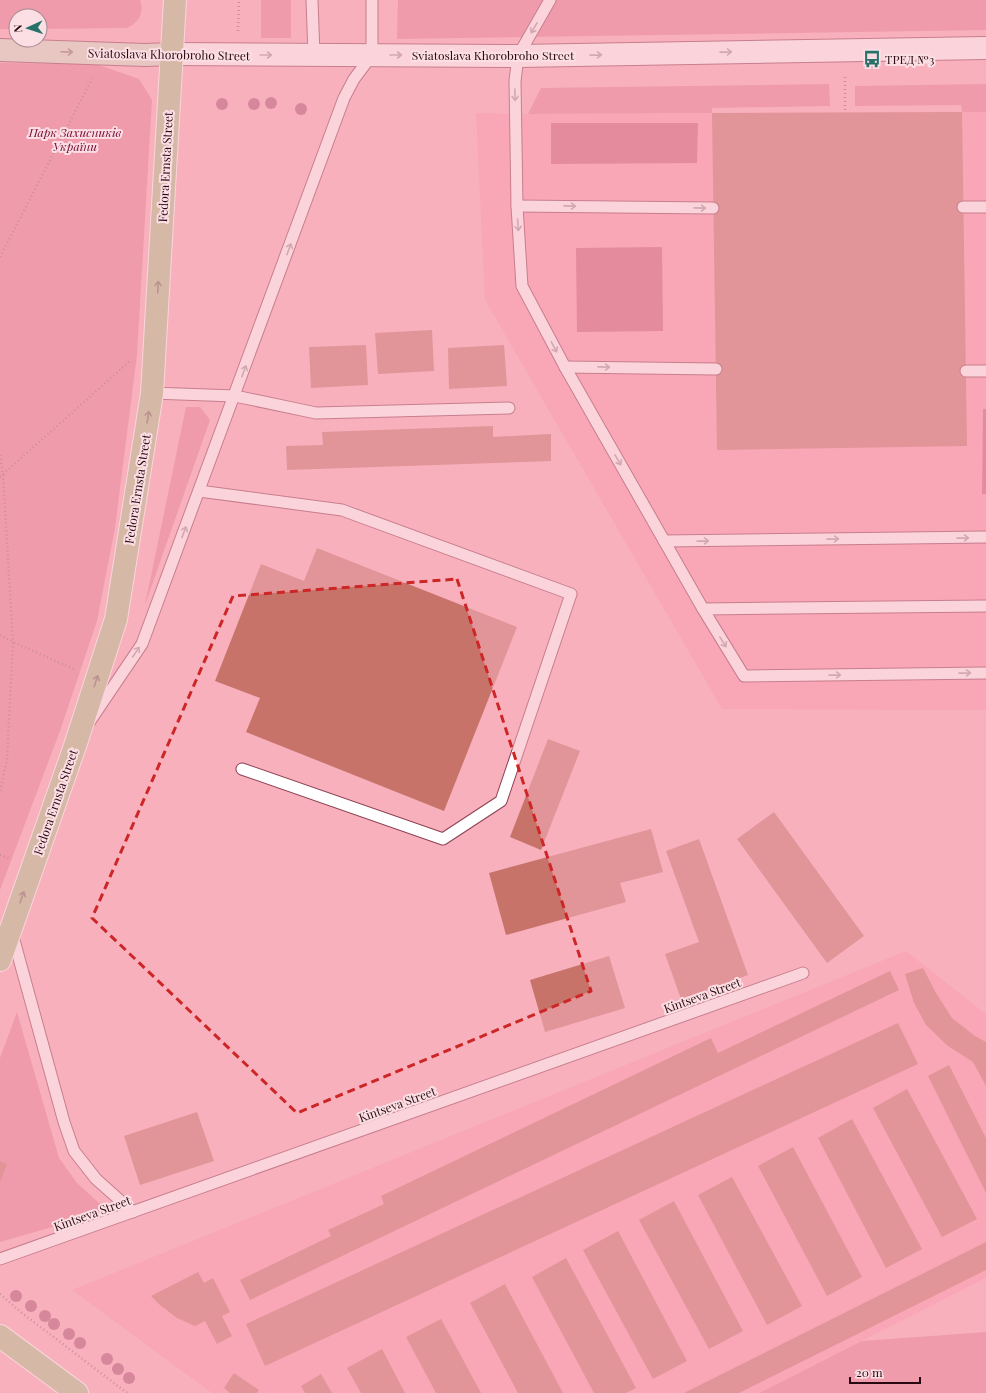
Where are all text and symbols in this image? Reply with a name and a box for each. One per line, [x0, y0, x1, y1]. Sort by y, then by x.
north arrow [8, 8, 48, 48]
one-way arrow [530, 22, 538, 33]
text: N [10, 24, 25, 33]
street label: Sviatoslava Khorobroho Street [88, 45, 251, 63]
street label: Sviatoslava Khorobroho Street [412, 47, 575, 63]
one-way arrow [60, 49, 73, 56]
one-way arrow [719, 49, 732, 56]
bus stop icon: ТРЕД №3 [862, 49, 882, 69]
one-way arrow [389, 51, 402, 59]
one-way arrow [589, 51, 602, 59]
place label: ТРЕД №3 [885, 51, 934, 67]
one-way arrow [259, 52, 272, 59]
one-way arrow [511, 88, 519, 101]
street label: Fedora Ernsta Street [154, 111, 176, 223]
park label: Парк Захисників України [28, 124, 122, 154]
one-way arrow [563, 203, 576, 210]
one-way arrow [693, 204, 706, 212]
one-way arrow [514, 218, 521, 231]
one-way arrow [286, 242, 293, 255]
one-way arrow [154, 281, 161, 294]
one-way arrow [551, 341, 558, 353]
one-way arrow [597, 363, 610, 371]
one-way arrow [241, 365, 249, 377]
one-way arrow [144, 411, 152, 424]
street label: Fedora Ernsta Street [120, 432, 154, 545]
one-way arrow [614, 454, 622, 466]
one-way arrow [181, 525, 188, 538]
one-way arrow [956, 534, 969, 541]
one-way arrow [826, 535, 839, 543]
one-way arrow [696, 537, 709, 545]
one-way arrow [720, 636, 728, 648]
one-way arrow [132, 647, 140, 658]
one-way arrow [958, 669, 971, 677]
one-way arrow [828, 671, 841, 678]
one-way arrow [93, 675, 100, 688]
street label: Fedora Ernsta Street [29, 746, 81, 857]
one-way arrow [19, 891, 27, 903]
street label: Kintseva Street [661, 973, 744, 1016]
street label: Kintseva Street [356, 1082, 439, 1125]
street label: Kintseva Street [51, 1191, 134, 1234]
scale bar [850, 1359, 920, 1385]
text: 20 m [856, 1364, 883, 1380]

